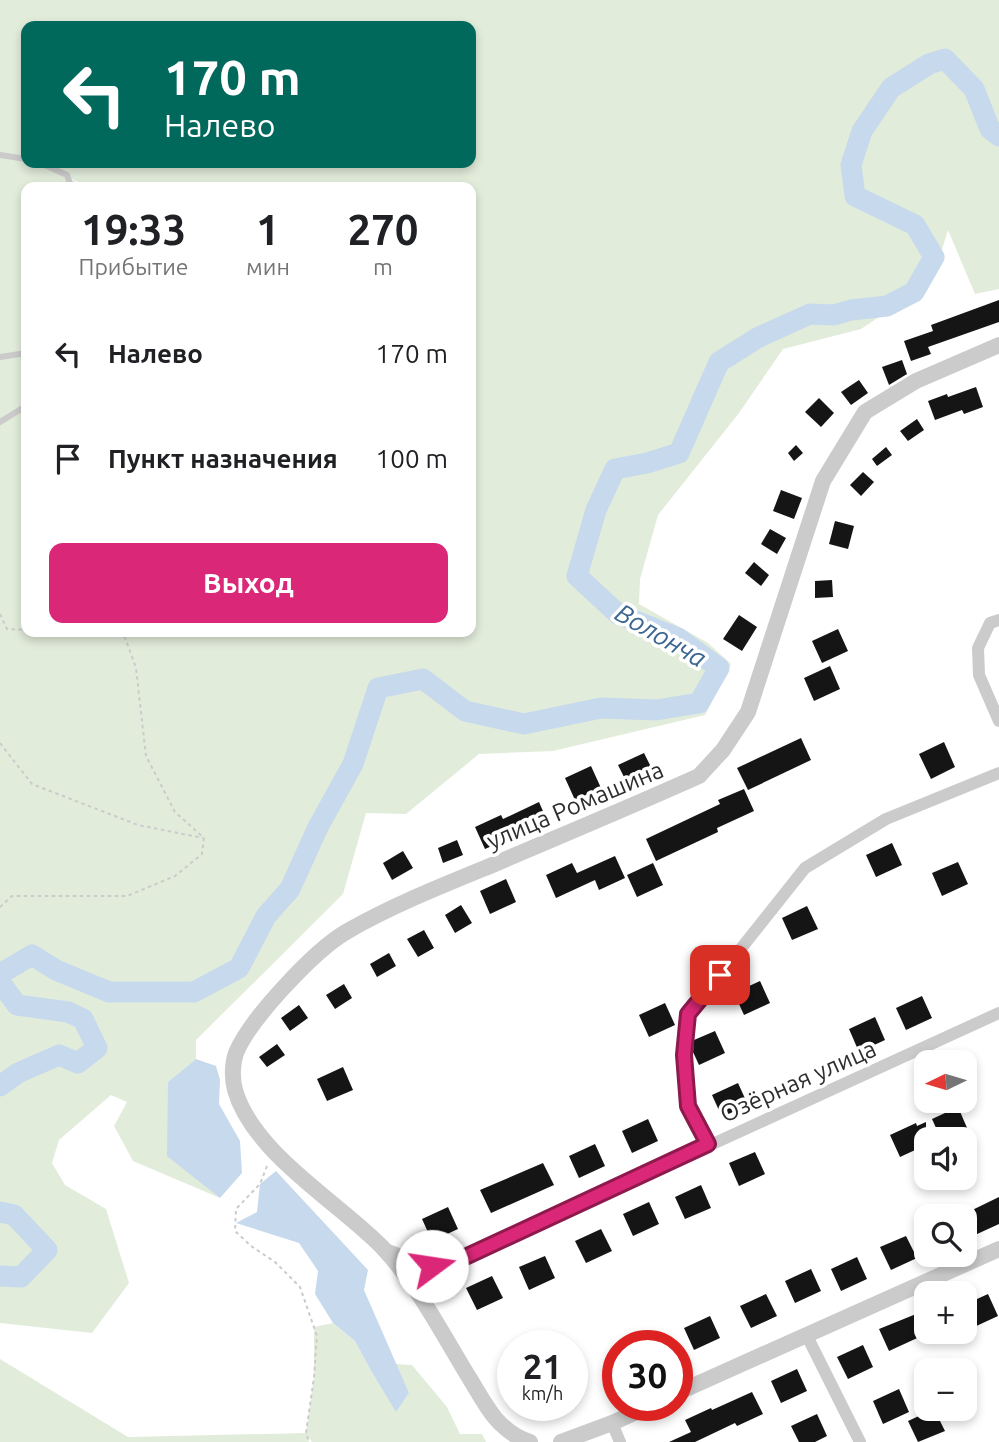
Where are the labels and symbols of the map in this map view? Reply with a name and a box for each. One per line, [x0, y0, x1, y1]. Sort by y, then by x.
water label: Волонча [610, 597, 712, 673]
street label: улица Ромашина [483, 756, 667, 854]
pin [690, 945, 750, 1005]
street label: Озёрная улица [716, 1035, 880, 1127]
north arrow [914, 1050, 976, 1113]
position arrow [395, 1229, 469, 1303]
speed limit sign: 30 [602, 1330, 693, 1421]

